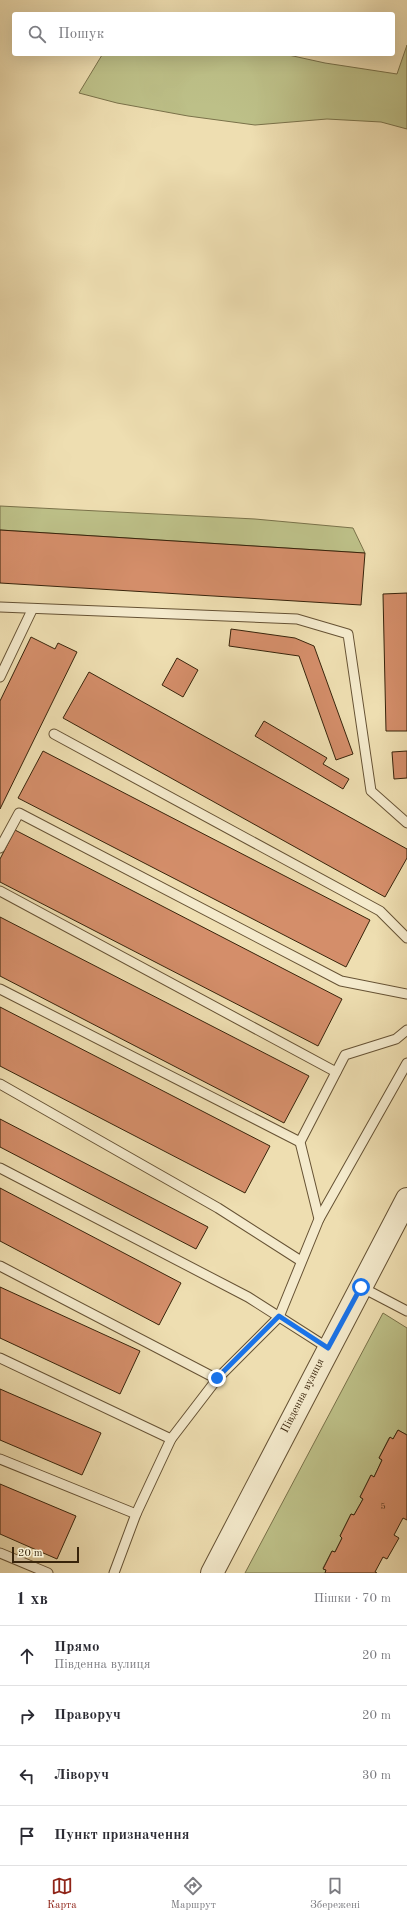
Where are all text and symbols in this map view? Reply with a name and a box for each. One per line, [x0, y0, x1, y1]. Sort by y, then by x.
search box [12, 12, 395, 56]
icon: search [26, 23, 48, 45]
text: Пошук [58, 27, 104, 42]
route start [352, 1278, 370, 1296]
street label: Південна вулиця [280, 1357, 327, 1435]
route end [208, 1369, 226, 1387]
house number: 5 [380, 1502, 386, 1511]
scale bar [12, 1545, 79, 1564]
text: 20 m [18, 1548, 43, 1559]
text: 1 хв [16, 1591, 48, 1608]
text: Пішки · 70 m [314, 1592, 391, 1605]
text: Прямо [54, 1640, 100, 1655]
icon: ahead [16, 1645, 38, 1667]
text: 20 m [362, 1649, 391, 1662]
text: Південна вулиця [54, 1658, 151, 1671]
icon: right [16, 1705, 38, 1727]
text: Праворуч [54, 1708, 121, 1723]
text: 20 m [362, 1709, 391, 1722]
icon: left [16, 1765, 38, 1787]
text: Ліворуч [54, 1768, 109, 1783]
text: 30 m [362, 1769, 391, 1782]
icon: arrive [16, 1825, 38, 1847]
text: Пункт призначення [54, 1828, 190, 1843]
tab: Карта [47, 1875, 77, 1913]
tab: Маршрут [171, 1875, 216, 1913]
tab: Збережені [310, 1875, 360, 1913]

